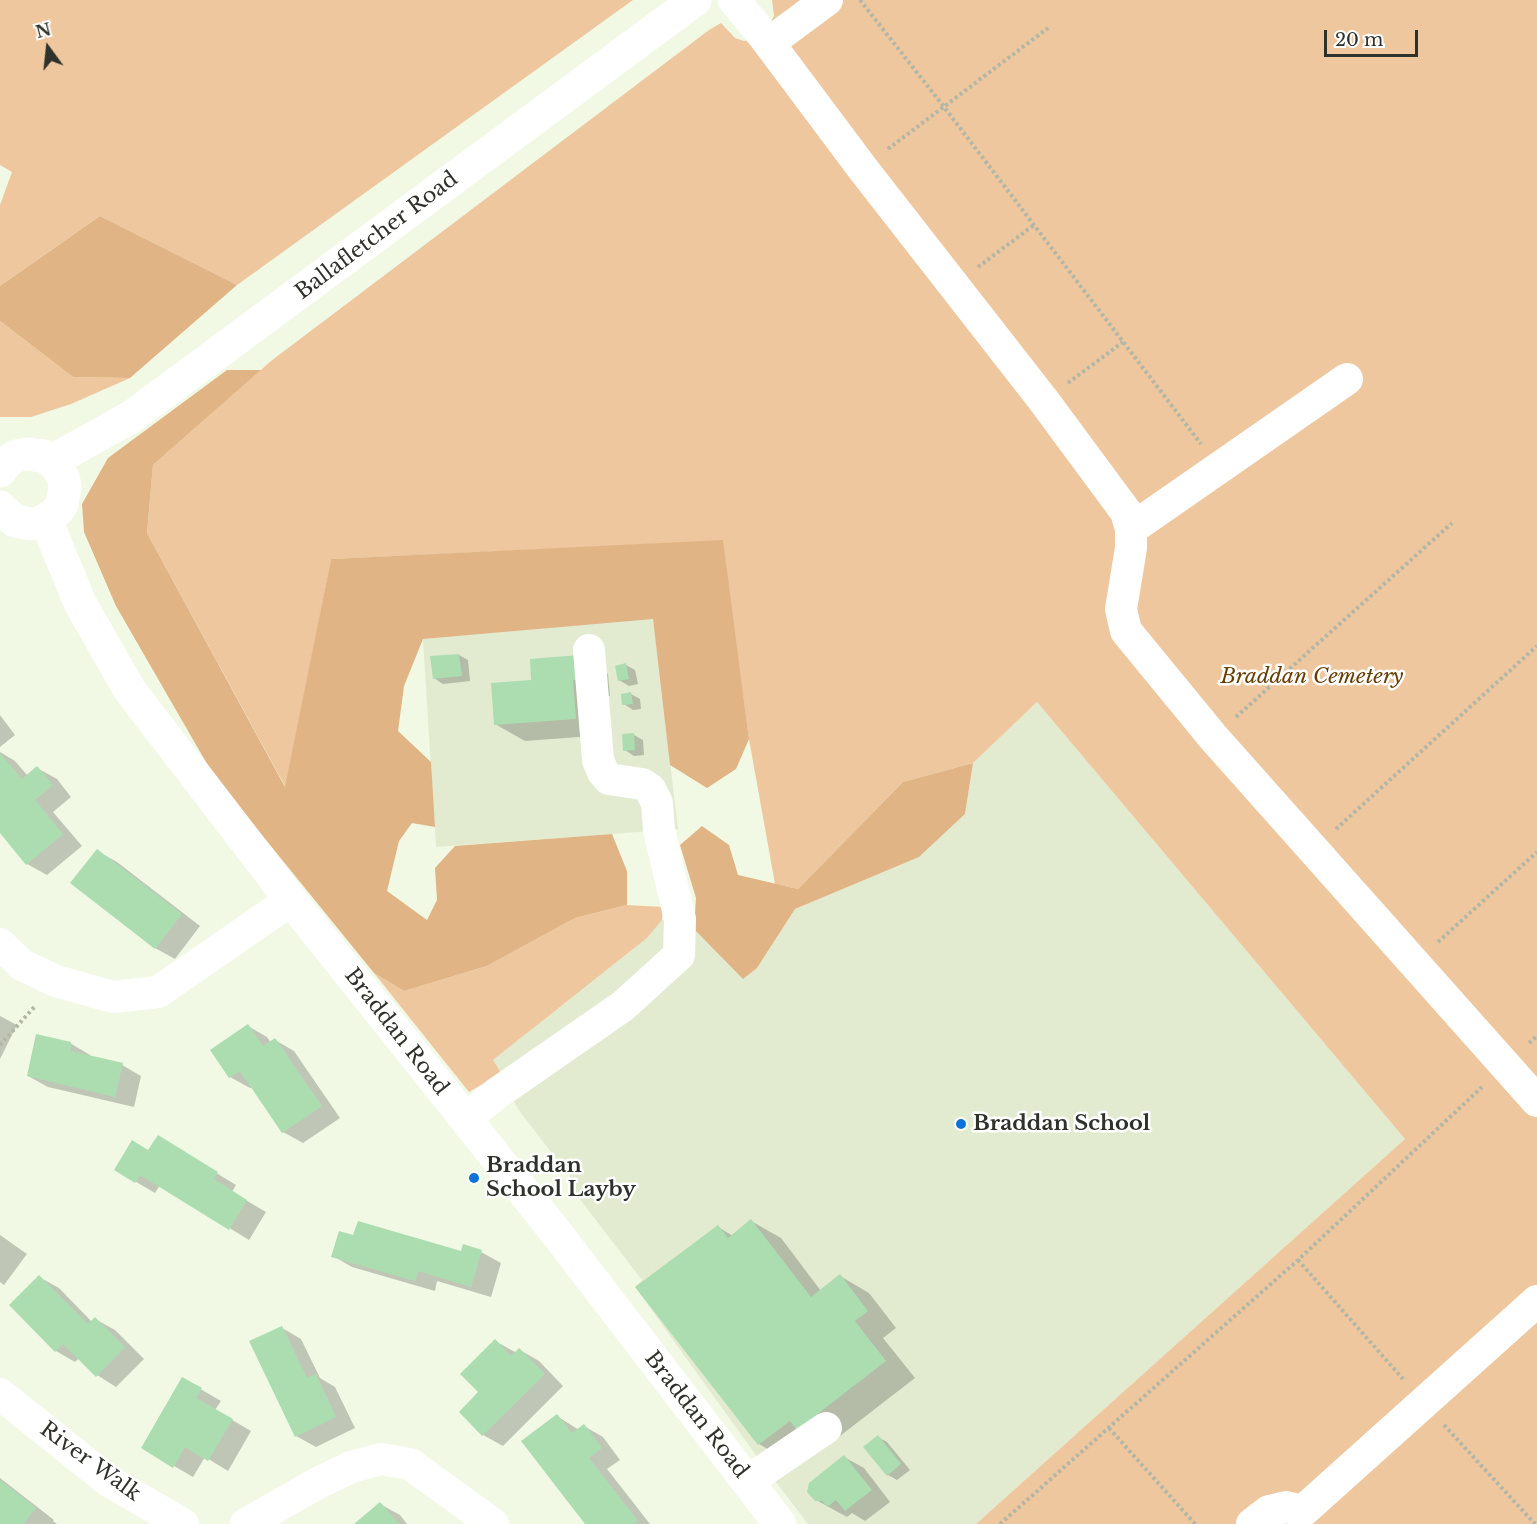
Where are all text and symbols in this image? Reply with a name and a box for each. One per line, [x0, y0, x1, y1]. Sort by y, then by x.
north arrow [18, 18, 78, 78]
scale bar [1327, 18, 1422, 56]
text: N [33, 19, 53, 42]
text: 20 m [1335, 29, 1383, 51]
street label: Ballafletcher Road [291, 167, 463, 305]
park label: Braddan Cemetery [1221, 664, 1403, 690]
street label: Braddan Road [339, 964, 453, 1100]
place label: Braddan School [973, 1111, 1150, 1137]
marker: Braddan School [954, 1117, 968, 1131]
place label: Braddan School Layby [486, 1153, 636, 1203]
marker: Braddan School Layby [467, 1171, 481, 1185]
street label: Braddan Road [639, 1347, 753, 1483]
street label: River Walk [35, 1417, 145, 1507]

